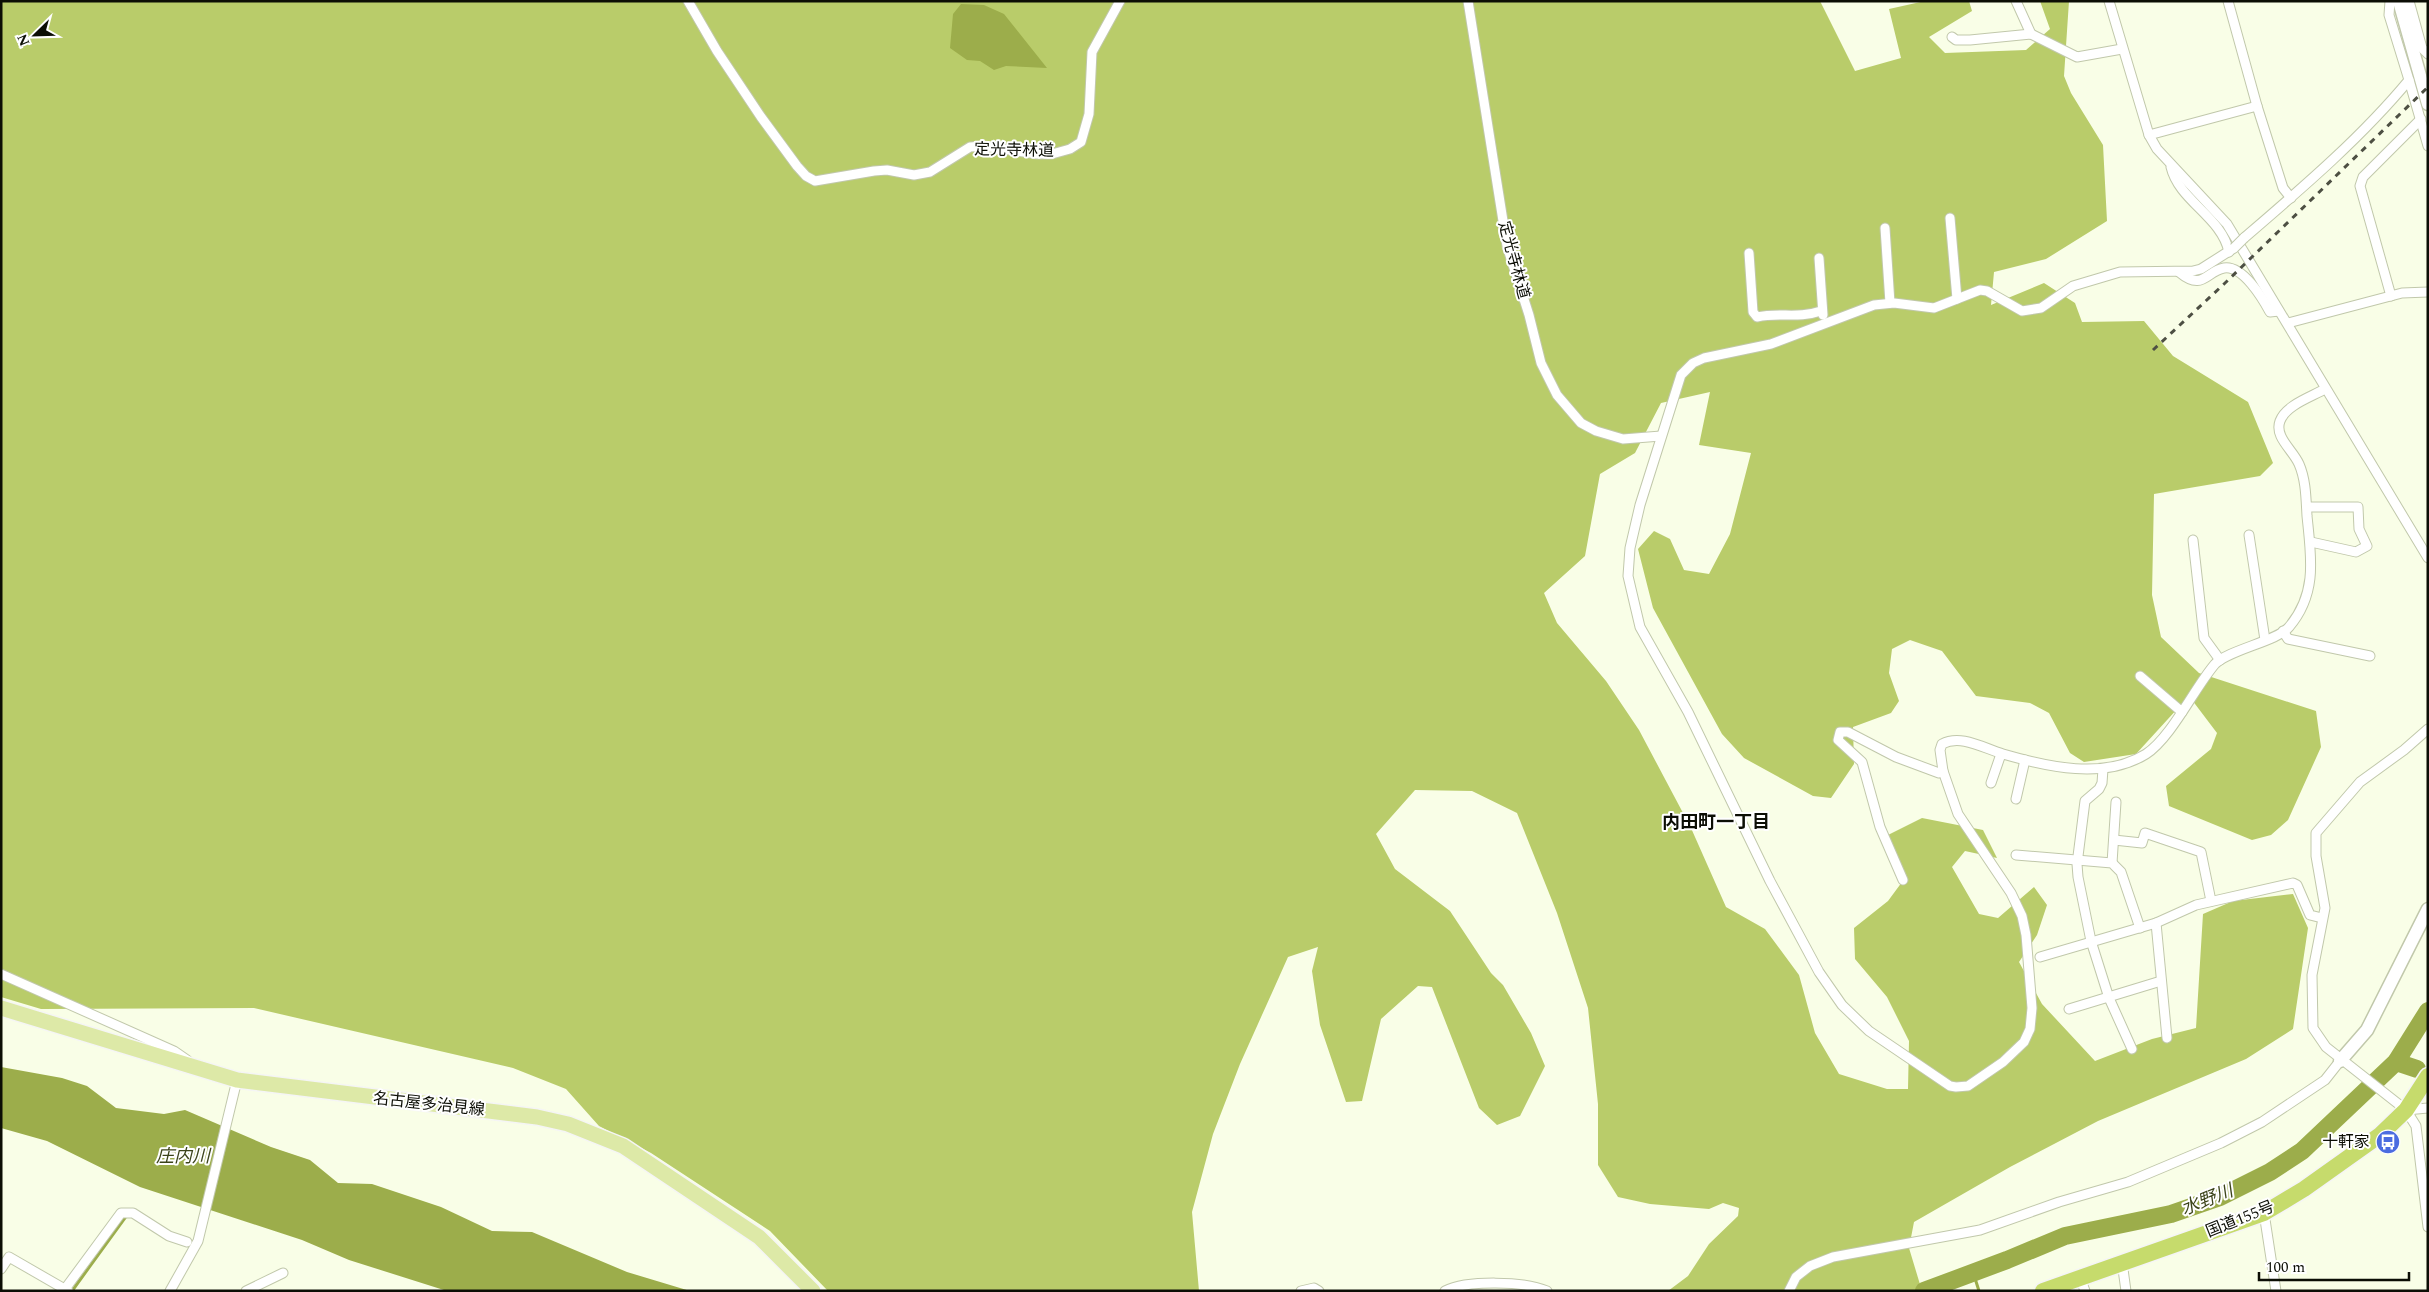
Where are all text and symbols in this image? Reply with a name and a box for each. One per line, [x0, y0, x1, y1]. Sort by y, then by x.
north arrow [10, 10, 60, 60]
text: N [12, 31, 35, 49]
street label: 定光寺林道 [974, 137, 1054, 163]
street label: 定光寺林道 [1492, 218, 1536, 302]
district label: 内田町一丁目 [1662, 809, 1770, 836]
street label: 名古屋多治見線 [372, 1086, 486, 1122]
bus stop icon: 十軒家 [2375, 1129, 2401, 1155]
place label: 十軒家 [2322, 1130, 2370, 1154]
water label: 庄内川 [156, 1143, 212, 1170]
water label: 水野川 [2177, 1177, 2239, 1223]
street label: 国道155号 [2202, 1194, 2278, 1244]
scale bar [2259, 1250, 2409, 1282]
text: 100 m [2266, 1256, 2305, 1279]

